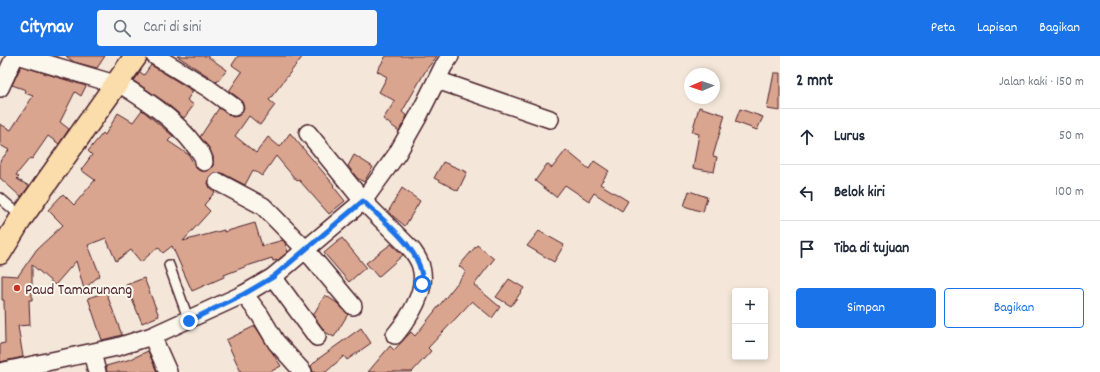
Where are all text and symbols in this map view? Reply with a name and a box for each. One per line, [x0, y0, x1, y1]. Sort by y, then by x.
search box [97, 10, 377, 46]
text: Citynav [20, 15, 73, 42]
icon: search [111, 17, 133, 39]
text: Cari di sini [143, 17, 201, 39]
text: Peta [931, 18, 955, 38]
text: Lapisan [977, 18, 1017, 38]
text: Bagikan [1039, 18, 1080, 38]
north arrow [684, 68, 720, 104]
text: 2 mnt [796, 70, 833, 94]
text: Jalan kaki · 150 m [999, 73, 1084, 92]
icon: ahead [796, 126, 818, 148]
text: Lurus [834, 126, 865, 148]
text: 50 m [1059, 127, 1084, 146]
icon: left [796, 182, 818, 204]
text: Belok kiri [834, 182, 885, 204]
text: 100 m [1055, 183, 1084, 202]
icon: arrive [796, 238, 818, 260]
text: Tiba di tujuan [834, 238, 909, 260]
route start [413, 275, 431, 293]
place label: Paud Tamarunang [25, 279, 132, 302]
marker: Paud Tamarunang [12, 283, 22, 293]
map controls [732, 288, 768, 360]
button: + [732, 288, 768, 324]
button: Simpan [796, 288, 936, 328]
button: Bagikan [944, 288, 1084, 328]
route end [180, 312, 198, 330]
button: − [732, 324, 768, 360]

